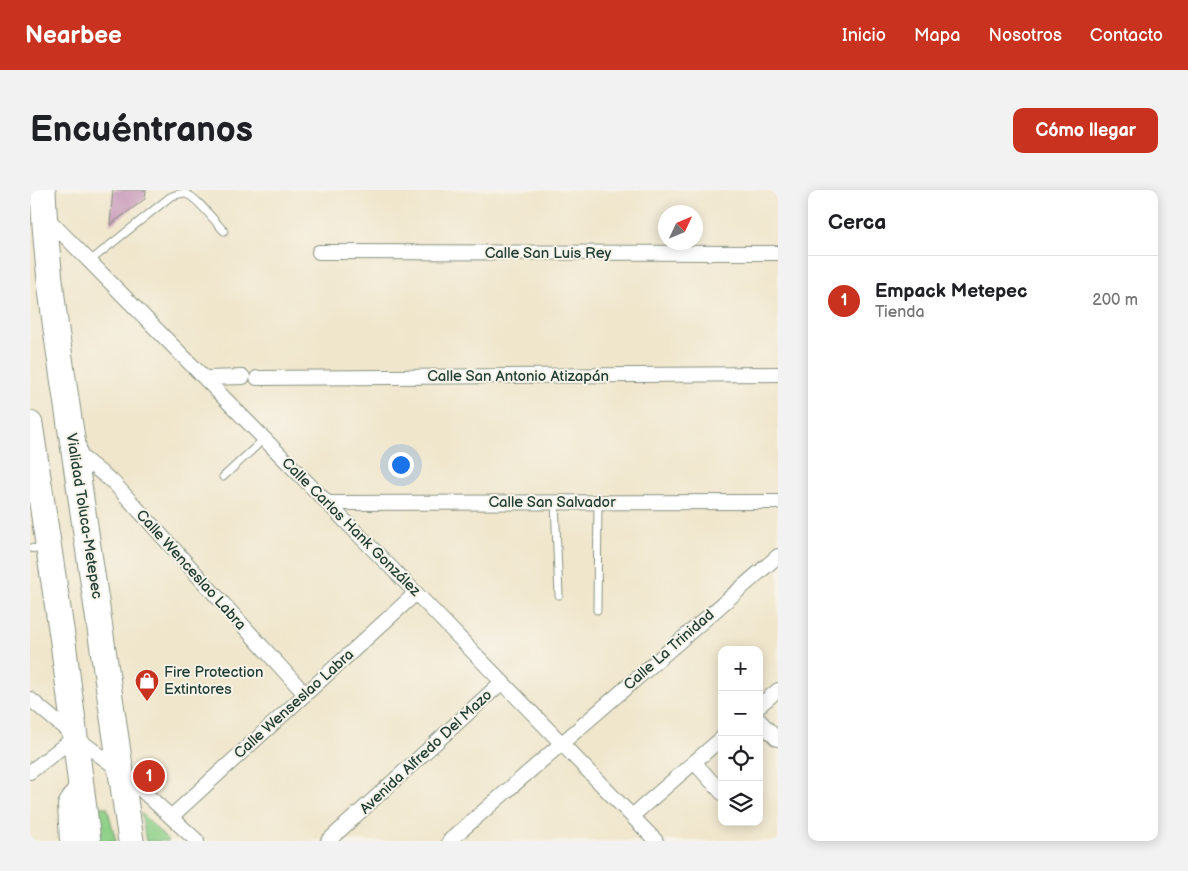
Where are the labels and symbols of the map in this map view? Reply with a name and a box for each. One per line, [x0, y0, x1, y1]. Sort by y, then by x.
north arrow [658, 205, 703, 250]
street label: Calle San Luis Rey [485, 244, 612, 263]
street label: Calle San Antonio Atizapán [427, 367, 609, 386]
street label: Vialidad Toluca-Metepec [62, 432, 106, 600]
your location [388, 452, 414, 478]
street label: Calle Carlos Hank González [278, 454, 425, 601]
street label: Calle San Salvador [488, 493, 616, 512]
street label: Calle Wenceslao Labra [132, 506, 250, 634]
street label: Calle La Trinidad [620, 606, 718, 694]
street label: Calle Wenseslao Labra [230, 645, 358, 763]
place label: Fire Protection Extintores [164, 663, 264, 699]
shop icon: Fire Protection Extintores [134, 668, 160, 702]
street label: Avenida Alfredo Del Mazo [356, 686, 496, 818]
pin: 1 [133, 757, 165, 795]

